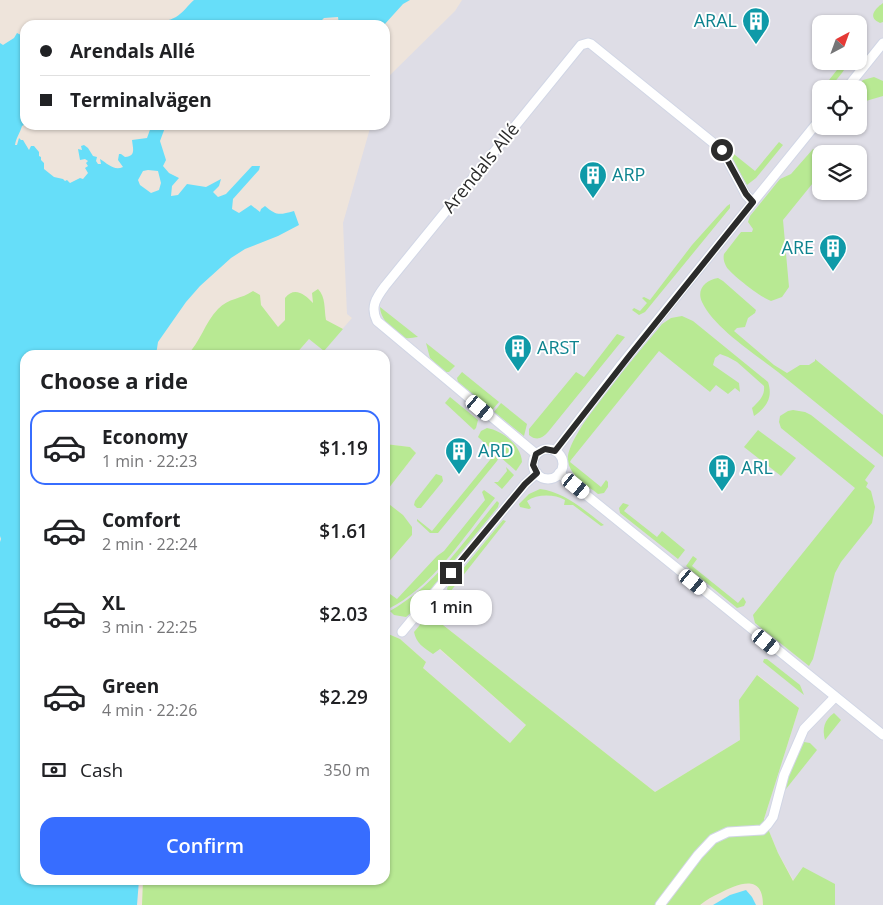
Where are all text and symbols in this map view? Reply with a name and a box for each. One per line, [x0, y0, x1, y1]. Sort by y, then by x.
building icon: ARAL [741, 6, 771, 45]
place label: ARAL [694, 8, 737, 32]
north arrow [812, 15, 868, 70]
map controls [812, 15, 867, 200]
text: Arendals Allé [70, 38, 195, 64]
button: locate [812, 80, 867, 135]
text: Terminalvägen [70, 87, 212, 113]
street label: Arendals Allé [437, 117, 524, 217]
route start [711, 139, 733, 161]
button: layers [812, 145, 867, 200]
building icon: ARP [578, 160, 608, 199]
place label: ARP [612, 162, 645, 186]
building icon: ARE [818, 233, 848, 272]
place label: ARE [782, 235, 814, 259]
building icon: ARST [503, 333, 533, 372]
place label: ARST [537, 335, 579, 359]
text: Choose a ride [40, 365, 188, 395]
car [463, 393, 496, 423]
text: Economy [102, 424, 188, 450]
icon: car [42, 425, 87, 470]
text: $1.19 [319, 435, 368, 461]
building icon: ARD [444, 436, 474, 475]
place label: ARD [478, 438, 514, 462]
text: 1 min · 22:23 [102, 450, 197, 472]
building icon: ARL [707, 453, 737, 492]
place label: ARL [741, 455, 773, 479]
car [559, 471, 592, 501]
text: Comfort [102, 507, 181, 533]
icon: car [42, 508, 87, 553]
text: $1.61 [319, 518, 368, 544]
text: 2 min · 22:24 [102, 533, 197, 555]
route end [440, 562, 462, 584]
car [676, 567, 709, 597]
text: XL [102, 590, 125, 616]
callout: 1 min [410, 590, 492, 626]
icon: car [42, 591, 87, 636]
text: 1 min [429, 596, 473, 618]
text: $2.03 [319, 601, 368, 627]
text: 3 min · 22:25 [102, 616, 197, 638]
car [749, 627, 782, 657]
text: Green [102, 673, 159, 699]
icon: car [42, 674, 87, 719]
text: $2.29 [319, 684, 368, 710]
text: 4 min · 22:26 [102, 699, 197, 721]
icon: cash [40, 756, 68, 784]
text: Cash [80, 757, 123, 783]
text: 350 m [324, 759, 370, 781]
button: Confirm [40, 817, 370, 875]

